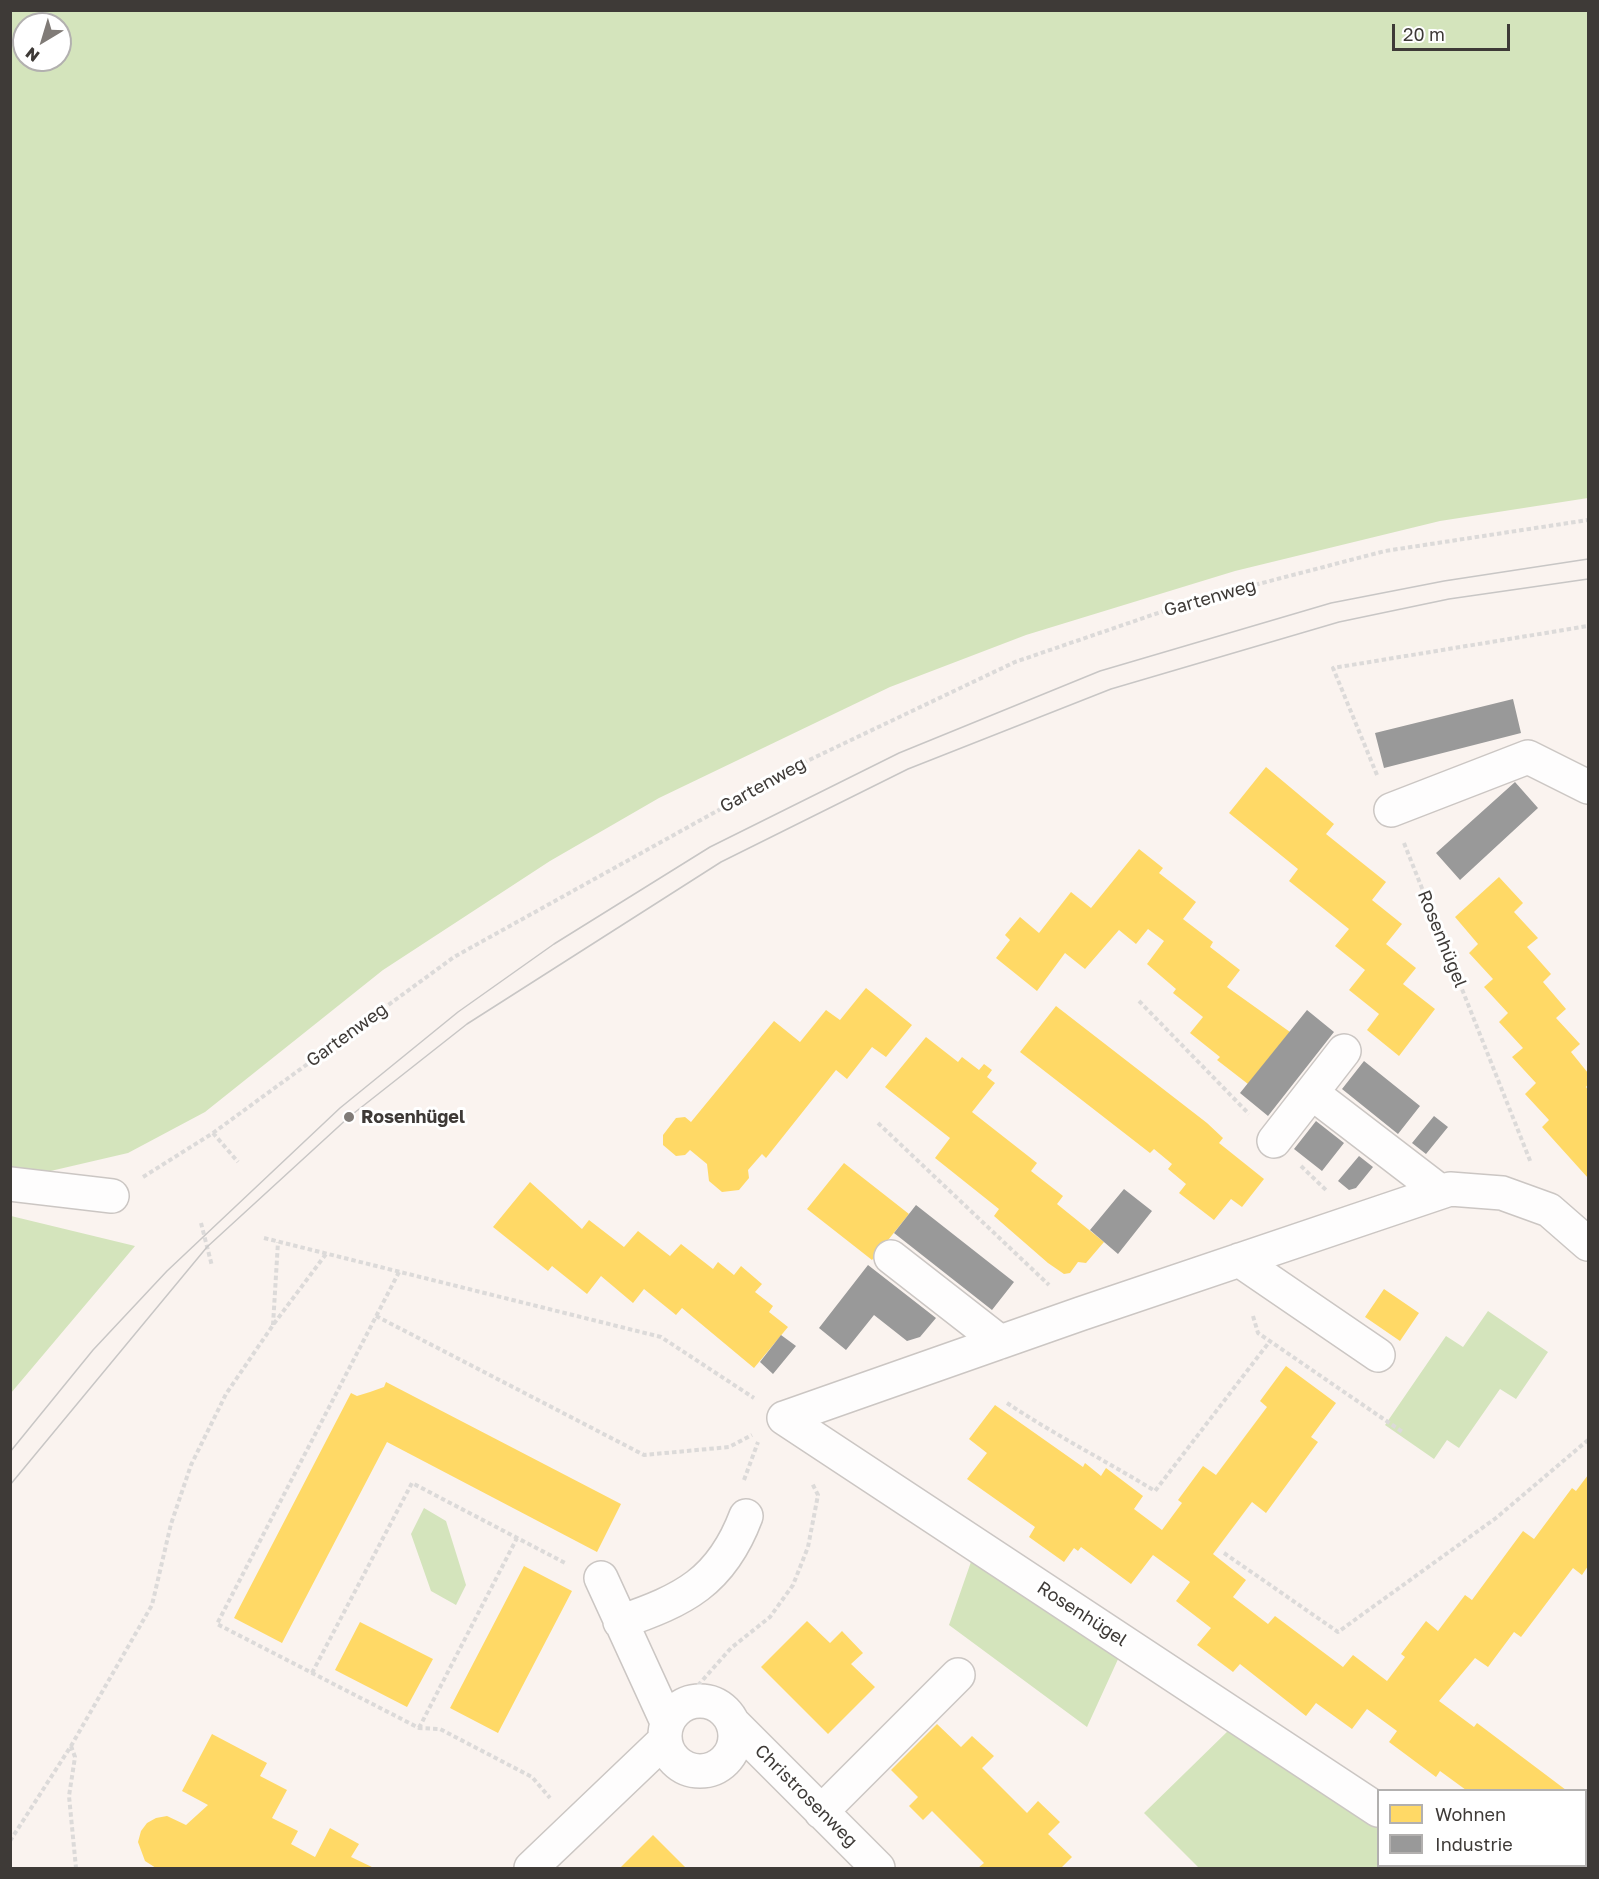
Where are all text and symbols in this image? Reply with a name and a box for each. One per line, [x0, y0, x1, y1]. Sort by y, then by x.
north arrow [12, 12, 72, 72]
scale bar [1395, 12, 1514, 50]
text: 20 m [1403, 23, 1445, 45]
text: N [21, 43, 43, 66]
street label: Gartenweg [1162, 575, 1258, 621]
street label: Gartenweg [716, 753, 810, 817]
street label: Rosenhügel [1413, 887, 1471, 991]
street label: Gartenweg [302, 998, 392, 1072]
place label: Rosenhügel [361, 1106, 465, 1128]
marker: Rosenhügel [342, 1110, 356, 1124]
street label: Rosenhügel [1033, 1577, 1131, 1651]
street label: Christrosenweg [750, 1740, 862, 1852]
legend [1377, 1789, 1587, 1867]
text: Wohnen [1435, 1803, 1506, 1825]
text: Industrie [1435, 1833, 1513, 1855]

